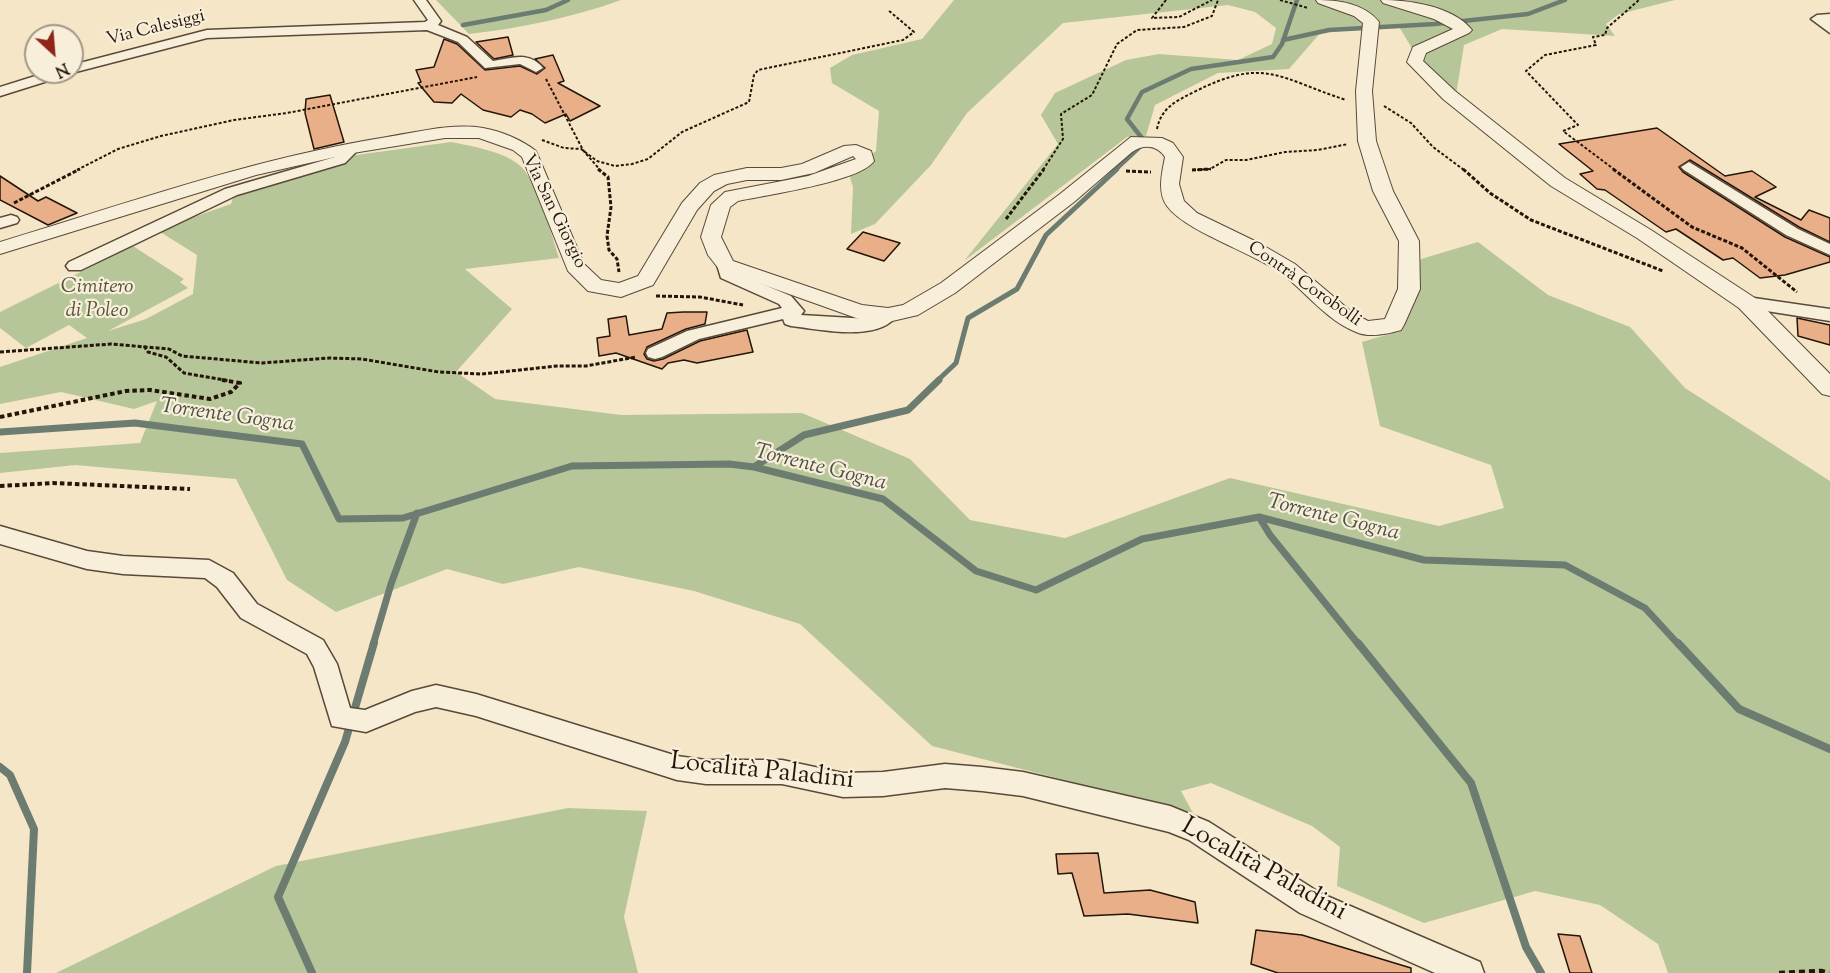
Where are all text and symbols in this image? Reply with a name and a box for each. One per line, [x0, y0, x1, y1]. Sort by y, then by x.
street label: Via Calesiggi [104, 6, 208, 52]
north arrow [24, 24, 84, 84]
text: N [50, 56, 72, 82]
street label: Via San Giorgio [516, 151, 590, 273]
street label: Contrà Corobolli [1243, 238, 1365, 332]
park label: Cimitero di Poleo [61, 275, 133, 325]
water label: Torrente Gogna [158, 395, 296, 439]
water label: Torrente Gogna [751, 440, 889, 498]
water label: Torrente Gogna [1264, 490, 1402, 548]
street label: Località Paladini [669, 748, 855, 798]
street label: Località Paladini [1175, 813, 1351, 929]

